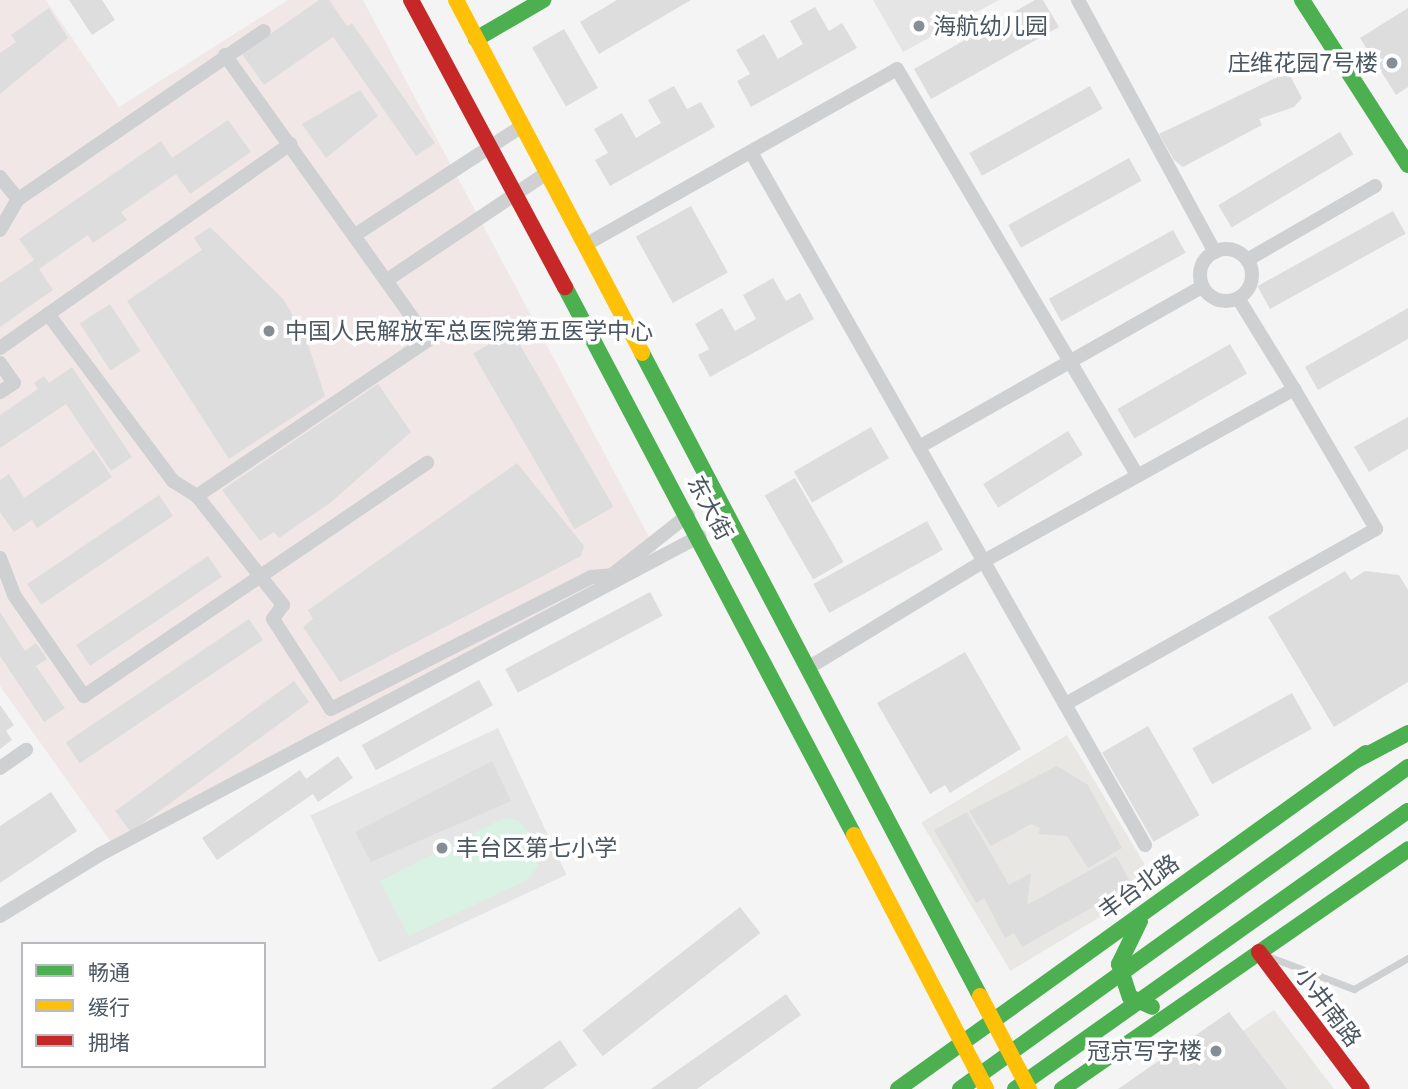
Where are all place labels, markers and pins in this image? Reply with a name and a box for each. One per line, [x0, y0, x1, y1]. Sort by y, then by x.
place label: 海航幼儿园 [933, 12, 1048, 40]
marker: 海航幼儿园 [911, 18, 927, 34]
place label: 庄维花园7号楼 [1227, 49, 1378, 77]
marker: 庄维花园7号楼 [1384, 55, 1400, 71]
place label: 中国人民解放军总医院第五医学中心 [285, 317, 653, 345]
marker: 中国人民解放军总医院第五医学中心 [259, 321, 279, 341]
place label: 丰台区第七小学 [456, 834, 617, 862]
marker: 丰台区第七小学 [434, 840, 450, 856]
place label: 冠京写字楼 [1087, 1037, 1202, 1065]
marker: 冠京写字楼 [1208, 1043, 1224, 1059]

